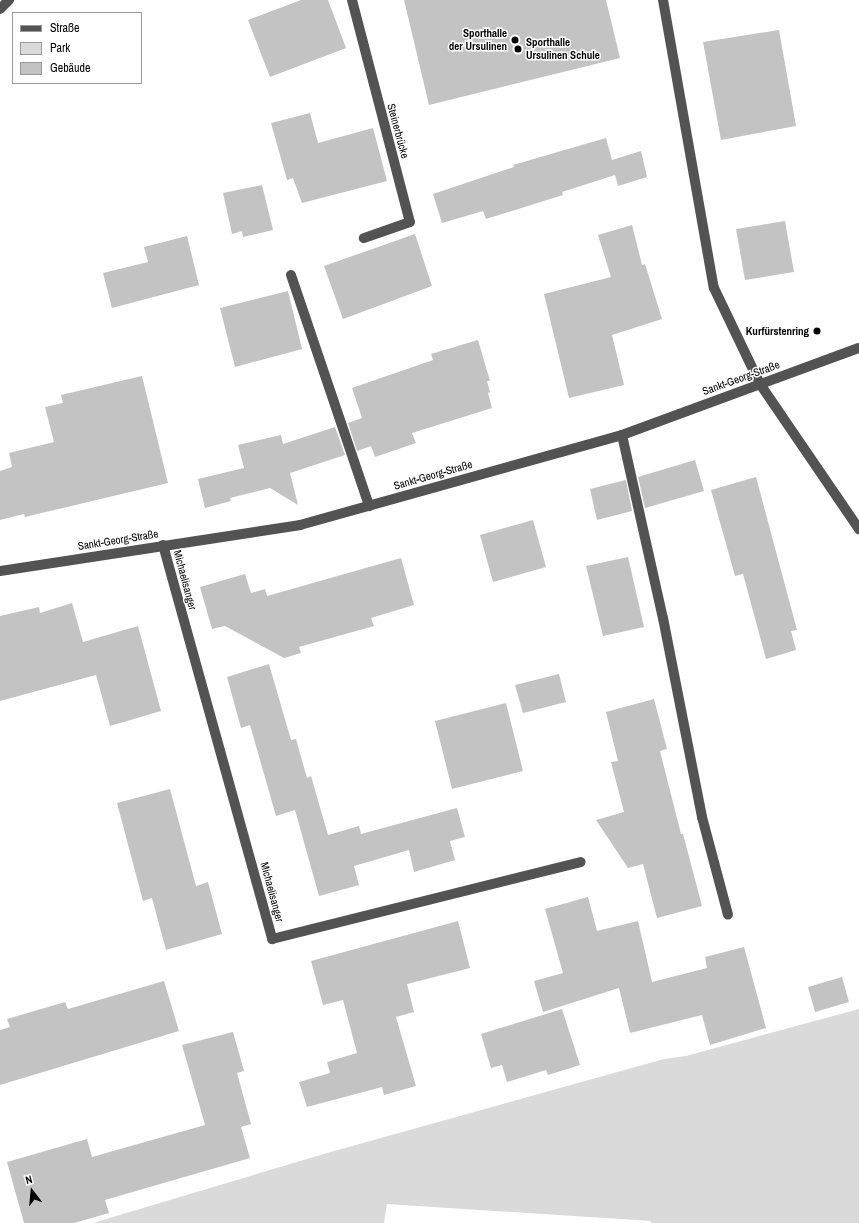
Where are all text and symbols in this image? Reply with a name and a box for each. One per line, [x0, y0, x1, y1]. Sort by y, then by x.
legend [12, 12, 142, 84]
text: Straße [50, 20, 80, 36]
place label: Sporthalle der Ursulinen [449, 27, 507, 53]
marker: Sporthalle der Ursulinen [510, 35, 520, 45]
place label: Sporthalle Ursulinen Schule [526, 36, 600, 62]
text: Park [50, 40, 70, 56]
marker: Sporthalle Ursulinen Schule [513, 44, 523, 54]
text: Gebäude [50, 60, 91, 76]
street label: Steinerbrücke [384, 102, 412, 160]
place label: Kurfürstenring [746, 324, 809, 338]
marker: Kurfürstenring [812, 326, 822, 336]
street label: Sankt-Georg-Straße [701, 358, 781, 398]
street label: Sankt-Georg-Straße [392, 457, 474, 493]
street label: Sankt-Georg-Straße [77, 527, 159, 553]
street label: Michaelisanger [171, 549, 199, 611]
street label: Michaelisanger [258, 861, 286, 923]
north arrow [12, 1171, 52, 1211]
text: N [24, 1172, 34, 1187]

